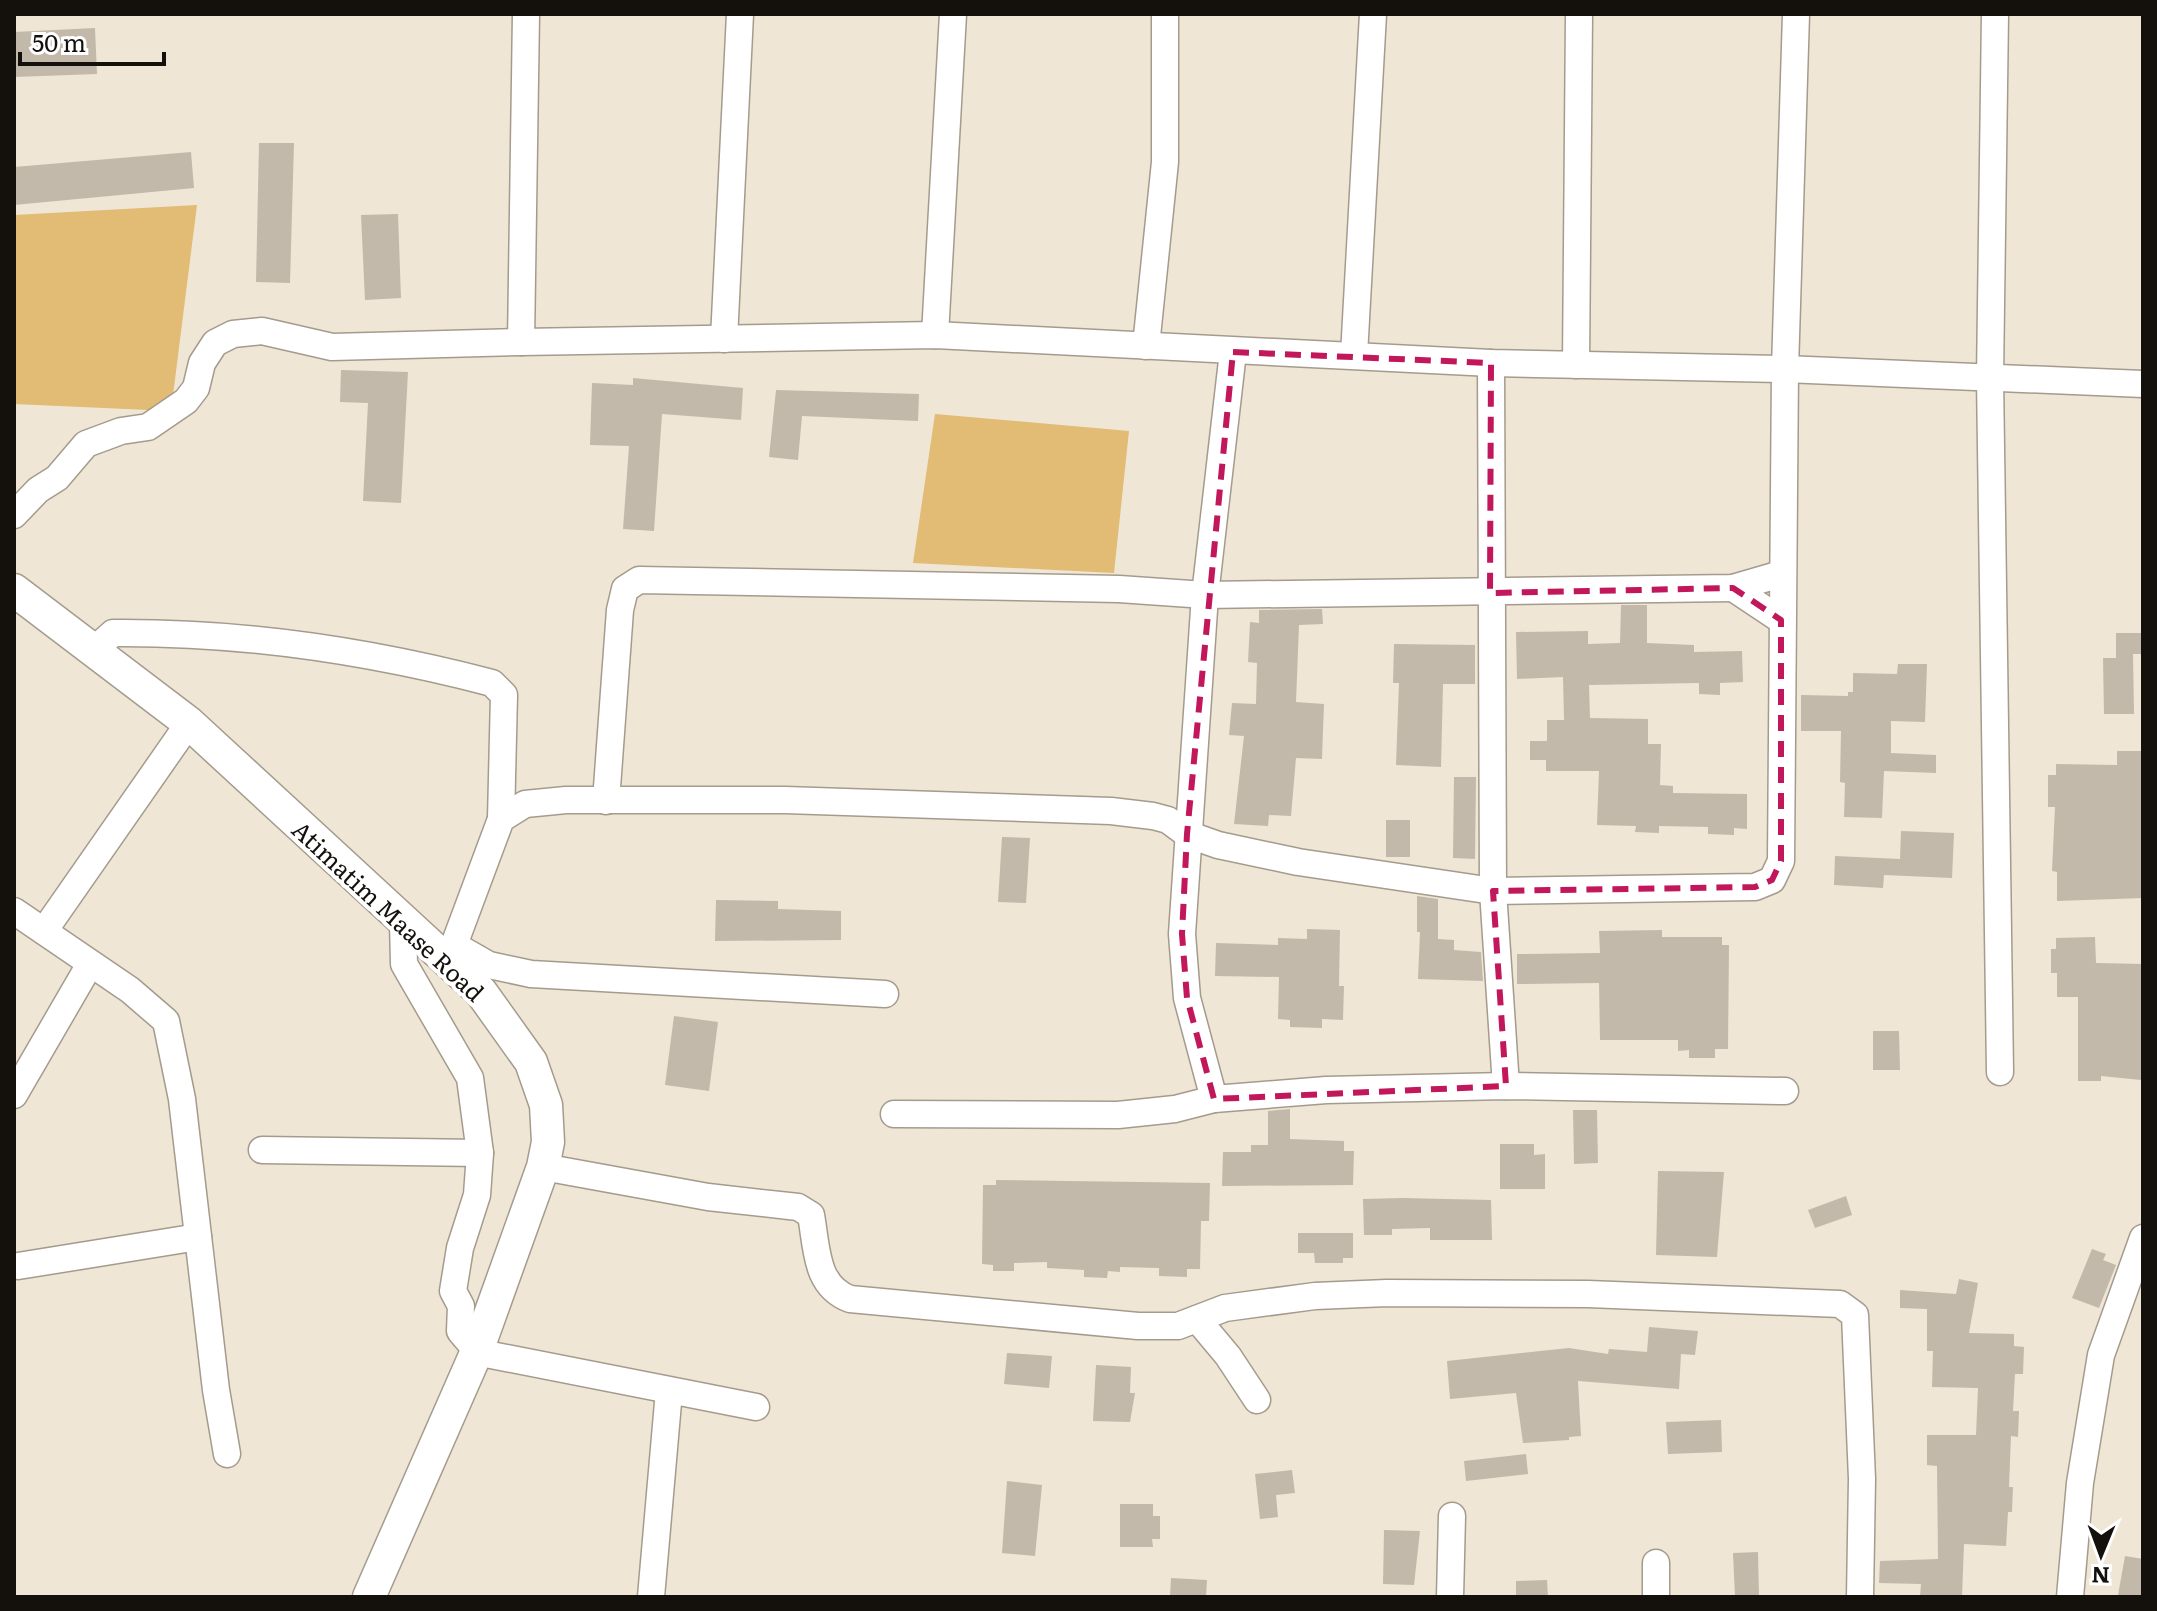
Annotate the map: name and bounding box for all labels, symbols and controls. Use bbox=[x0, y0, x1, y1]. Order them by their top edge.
scale bar bbox=[20, 16, 164, 66]
text: 50 m bbox=[32, 24, 86, 59]
street label: Atimatim Maase Road bbox=[285, 812, 493, 1009]
north arrow bbox=[2061, 1515, 2141, 1595]
text: N bbox=[2091, 1560, 2110, 1593]

